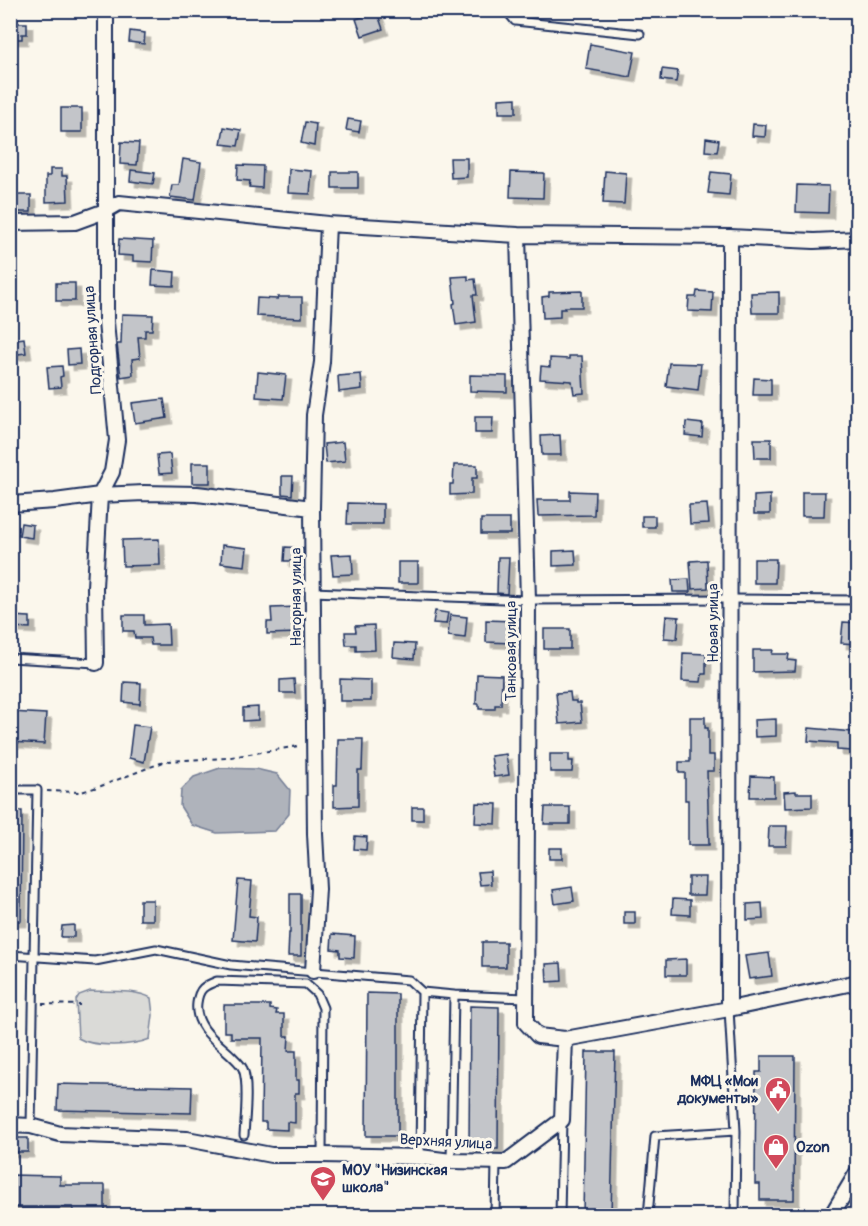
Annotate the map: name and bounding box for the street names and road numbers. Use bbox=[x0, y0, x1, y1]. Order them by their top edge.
street label: Подгорная улица bbox=[80, 285, 106, 395]
street label: Нагорная улица bbox=[287, 548, 306, 646]
street label: Новая улица bbox=[704, 583, 723, 663]
street label: Танковая улица bbox=[502, 601, 521, 701]
street label: Верхняя улица bbox=[399, 1130, 493, 1154]

